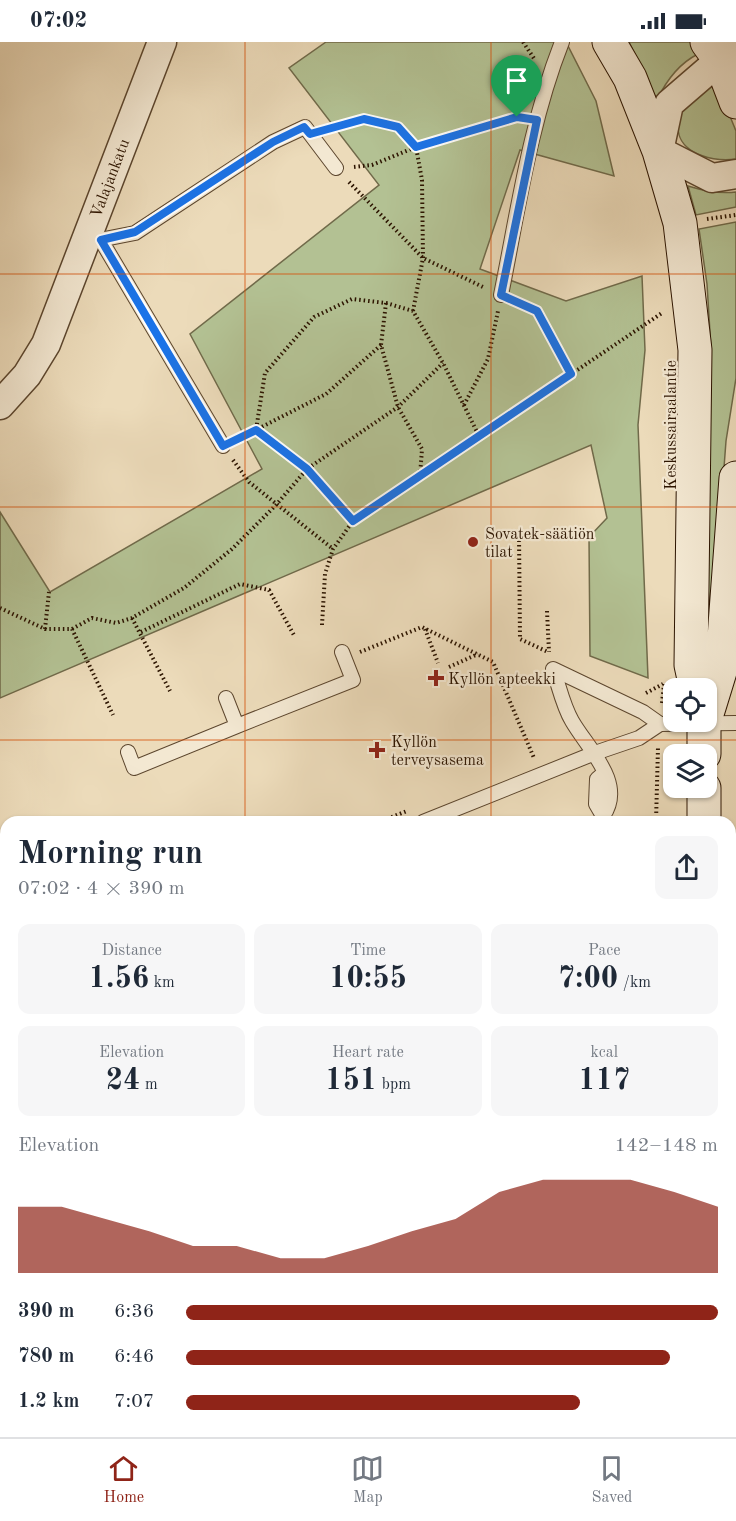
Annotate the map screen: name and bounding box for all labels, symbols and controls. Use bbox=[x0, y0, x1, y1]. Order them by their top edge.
text: 07:02 bbox=[30, 10, 87, 32]
pin bbox=[491, 55, 542, 117]
icon: arrive bbox=[500, 64, 533, 97]
street label: Valajankatu bbox=[88, 137, 133, 220]
street label: Keskussairaalantie bbox=[664, 360, 680, 490]
place label: Sovatek-säätiön tilat bbox=[485, 527, 595, 561]
marker: Sovatek-säätiön tilat bbox=[466, 535, 480, 549]
marker: Kyllön apteekki bbox=[429, 671, 443, 685]
place label: Kyllön apteekki bbox=[448, 672, 556, 688]
map controls bbox=[663, 678, 717, 798]
button: locate bbox=[663, 678, 717, 732]
place label: Kyllön terveysasema bbox=[391, 735, 484, 769]
marker: Kyllön terveysasema bbox=[368, 741, 386, 759]
button: layers bbox=[663, 744, 717, 798]
button: share bbox=[655, 836, 718, 899]
text: Morning run bbox=[18, 838, 203, 871]
text: 07:02 · 4 × 390 m bbox=[18, 879, 185, 899]
text: Distance bbox=[102, 943, 162, 959]
text: Time bbox=[350, 943, 386, 959]
text: Pace bbox=[588, 943, 621, 959]
text: 1.56 bbox=[89, 964, 149, 994]
text: 10:55 bbox=[329, 964, 407, 994]
text: 7:00 bbox=[558, 964, 618, 994]
text: km bbox=[149, 975, 175, 991]
text: /km bbox=[618, 975, 651, 991]
text: Elevation bbox=[99, 1045, 164, 1061]
text: Heart rate bbox=[332, 1045, 404, 1061]
text: kcal bbox=[591, 1045, 618, 1061]
text: 24 bbox=[106, 1066, 140, 1096]
text: 151 bbox=[325, 1066, 377, 1096]
text: 117 bbox=[578, 1066, 630, 1096]
text: m bbox=[140, 1077, 158, 1093]
text: bpm bbox=[377, 1077, 411, 1093]
text: Elevation bbox=[18, 1136, 99, 1156]
text: 142–148 m bbox=[615, 1136, 718, 1156]
text: 390 m bbox=[18, 1302, 74, 1322]
text: 6:36 bbox=[114, 1302, 154, 1322]
text: 780 m bbox=[18, 1347, 74, 1367]
text: 6:46 bbox=[114, 1347, 154, 1367]
text: 1.2 km bbox=[18, 1392, 80, 1412]
text: 7:07 bbox=[114, 1392, 154, 1412]
tab: Home bbox=[104, 1452, 144, 1508]
tab: Map bbox=[351, 1452, 384, 1508]
tab: Saved bbox=[592, 1452, 632, 1508]

